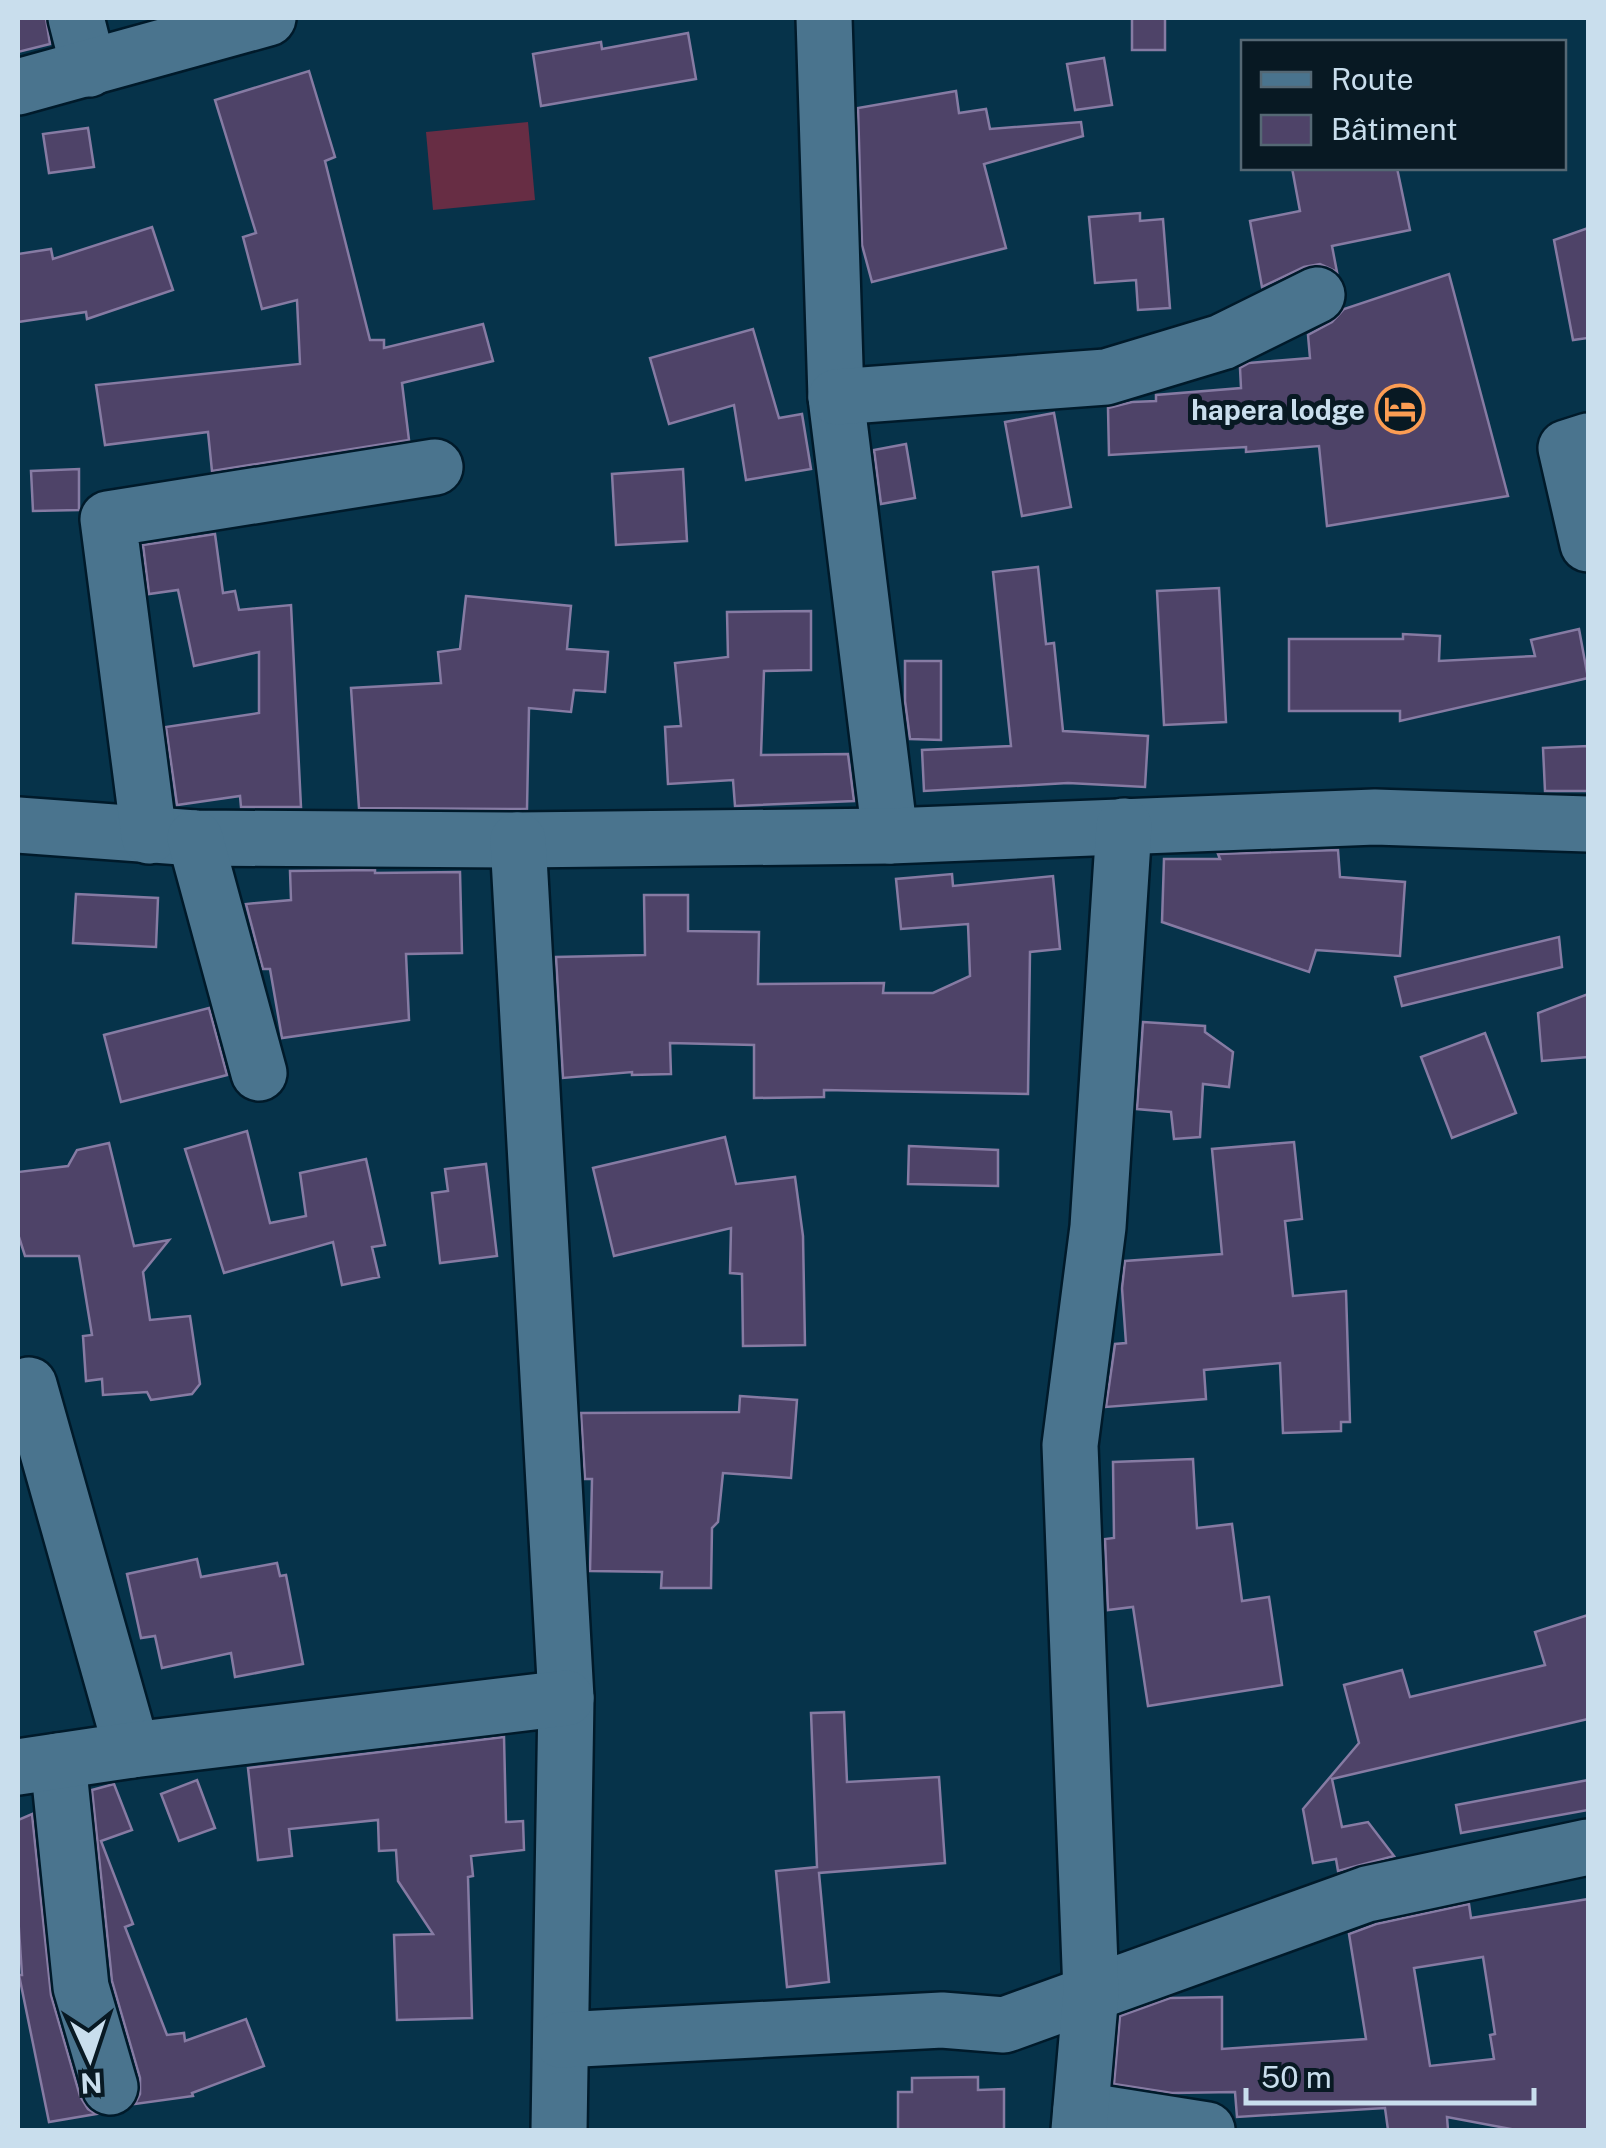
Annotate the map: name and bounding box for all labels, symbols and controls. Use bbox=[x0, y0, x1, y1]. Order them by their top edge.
legend bbox=[1241, 40, 1566, 170]
text: Route bbox=[1331, 61, 1413, 97]
text: Bâtiment bbox=[1331, 111, 1458, 147]
hotel icon: hapera lodge bbox=[1374, 383, 1426, 435]
place label: hapera lodge bbox=[1191, 393, 1365, 426]
north arrow bbox=[40, 2008, 140, 2108]
scale bar bbox=[1246, 2043, 1534, 2105]
text: 50 m bbox=[1261, 2059, 1332, 2095]
text: N bbox=[80, 2066, 103, 2101]

